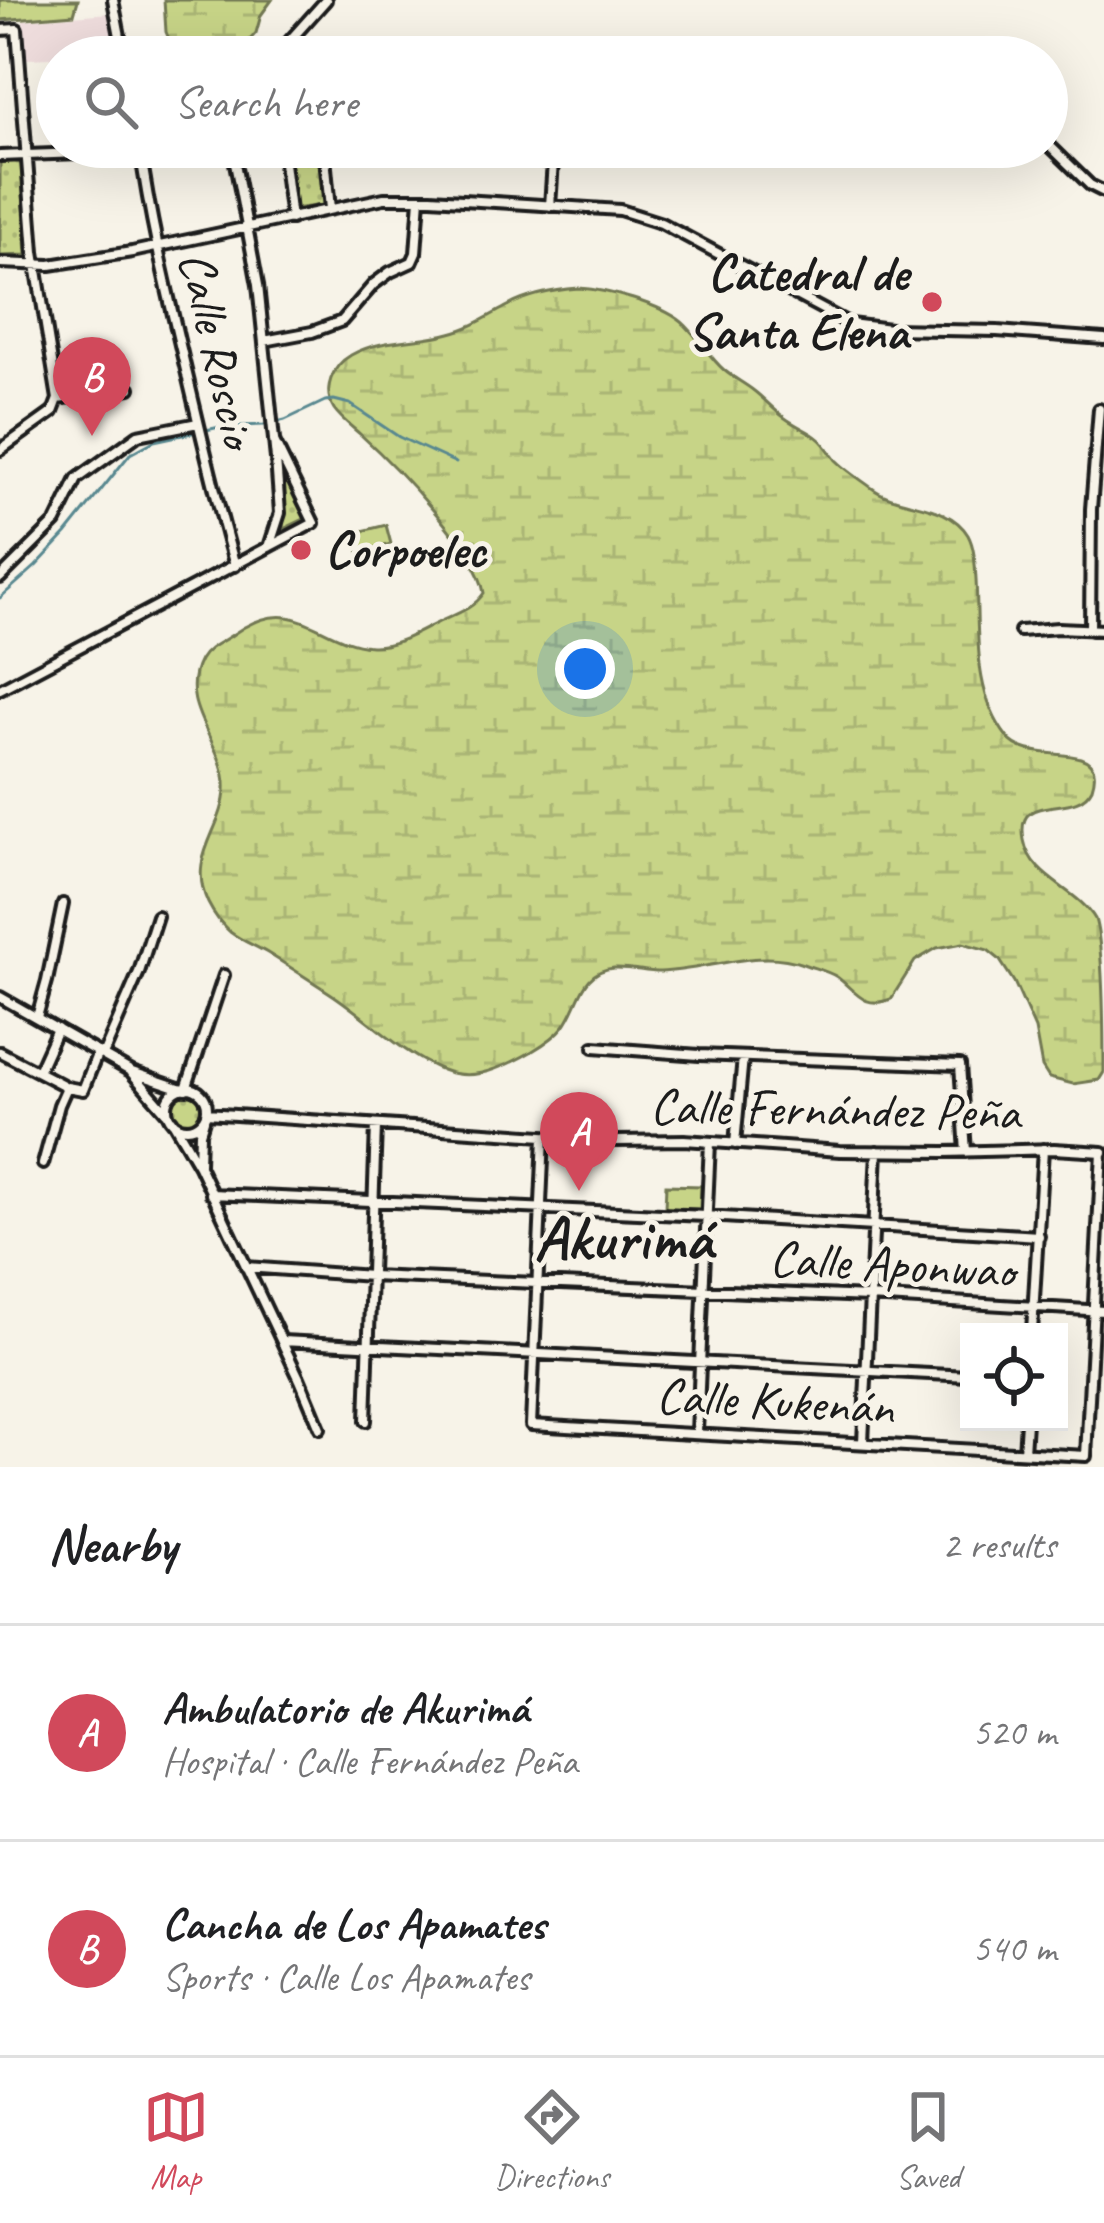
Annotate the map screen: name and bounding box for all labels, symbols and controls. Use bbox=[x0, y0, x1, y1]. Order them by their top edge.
search box bbox=[36, 36, 1068, 168]
icon: search bbox=[78, 69, 144, 135]
text: Search here bbox=[174, 74, 357, 131]
place label: Catedral de Santa Elena bbox=[687, 241, 913, 364]
street label: Calle Roscio bbox=[164, 245, 273, 458]
marker: Catedral de Santa Elena bbox=[919, 289, 945, 315]
pin: B bbox=[53, 337, 131, 436]
place label: Corpoelec bbox=[325, 518, 488, 582]
marker: Corpoelec bbox=[288, 537, 314, 563]
your location bbox=[555, 639, 615, 699]
street label: Calle Fernández Peña bbox=[650, 1074, 1024, 1144]
pin: A bbox=[540, 1092, 618, 1191]
district label: Akurimá bbox=[534, 1199, 718, 1278]
street label: Calle Aponwao bbox=[768, 1226, 1021, 1303]
map controls bbox=[960, 1323, 1068, 1431]
button: locate bbox=[960, 1323, 1068, 1431]
street label: Calle Kukenán bbox=[655, 1363, 897, 1439]
text: Nearby bbox=[48, 1513, 176, 1577]
text: 2 results bbox=[942, 1521, 1056, 1570]
text: Ambulatorio de Akurimá bbox=[162, 1680, 528, 1737]
text: A bbox=[77, 1708, 97, 1757]
text: 520 m bbox=[972, 1708, 1056, 1757]
text: Hospital · Calle Fernández Peña bbox=[162, 1737, 578, 1786]
text: Cancha de Los Apamates bbox=[162, 1896, 545, 1953]
text: B bbox=[77, 1924, 97, 1973]
text: 540 m bbox=[972, 1924, 1056, 1973]
text: Sports · Calle Los Apamates bbox=[162, 1953, 530, 2002]
tab: Map bbox=[143, 2084, 209, 2198]
tab: Directions bbox=[495, 2084, 609, 2198]
tab: Saved bbox=[895, 2084, 961, 2198]

